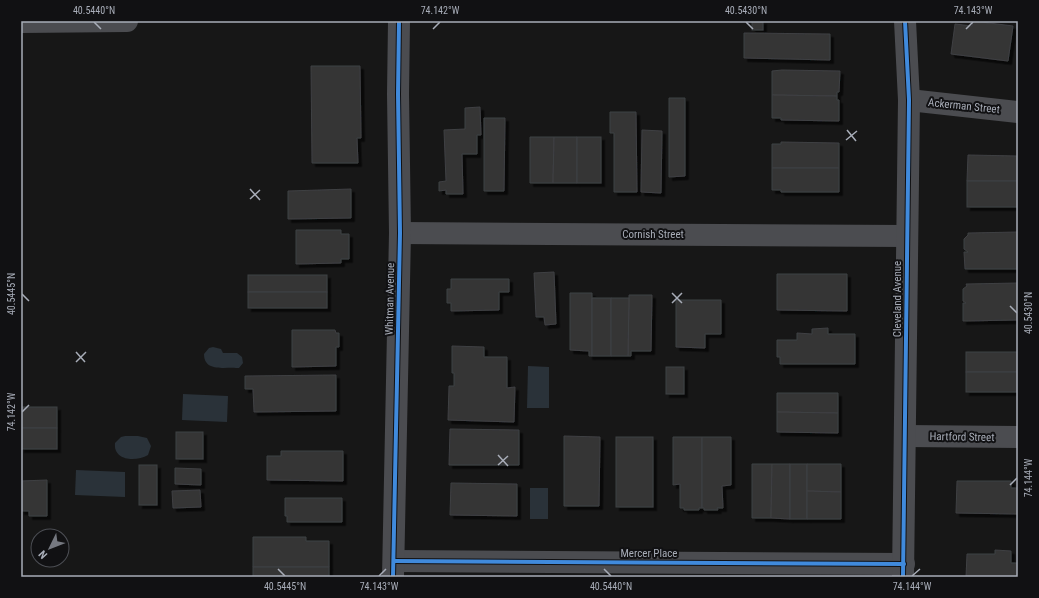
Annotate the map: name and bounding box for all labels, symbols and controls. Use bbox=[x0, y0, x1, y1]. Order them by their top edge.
text: 40.5440°N bbox=[73, 5, 115, 16]
text: 74.142°W bbox=[421, 5, 460, 16]
text: 40.5430°N bbox=[725, 5, 767, 16]
text: 74.143°W bbox=[954, 5, 993, 16]
street label: Ackerman Street bbox=[928, 96, 1000, 116]
street label: Cornish Street bbox=[622, 228, 684, 241]
street label: Cleveland Avenue bbox=[891, 261, 904, 337]
street label: Whitman Avenue bbox=[383, 263, 397, 335]
text: 40.5445°N bbox=[6, 273, 17, 315]
text: 40.5430°N bbox=[1023, 292, 1034, 334]
text: 74.142°W bbox=[6, 392, 17, 431]
street label: Hartford Street bbox=[929, 430, 995, 444]
text: 74.144°W bbox=[1023, 458, 1034, 497]
north arrow bbox=[30, 528, 70, 568]
text: N bbox=[36, 547, 50, 561]
street label: Mercer Place bbox=[621, 547, 677, 560]
text: 40.5445°N bbox=[264, 581, 306, 592]
text: 74.143°W bbox=[360, 581, 399, 592]
text: 40.5440°N bbox=[590, 581, 632, 592]
text: 74.144°W bbox=[893, 581, 932, 592]

